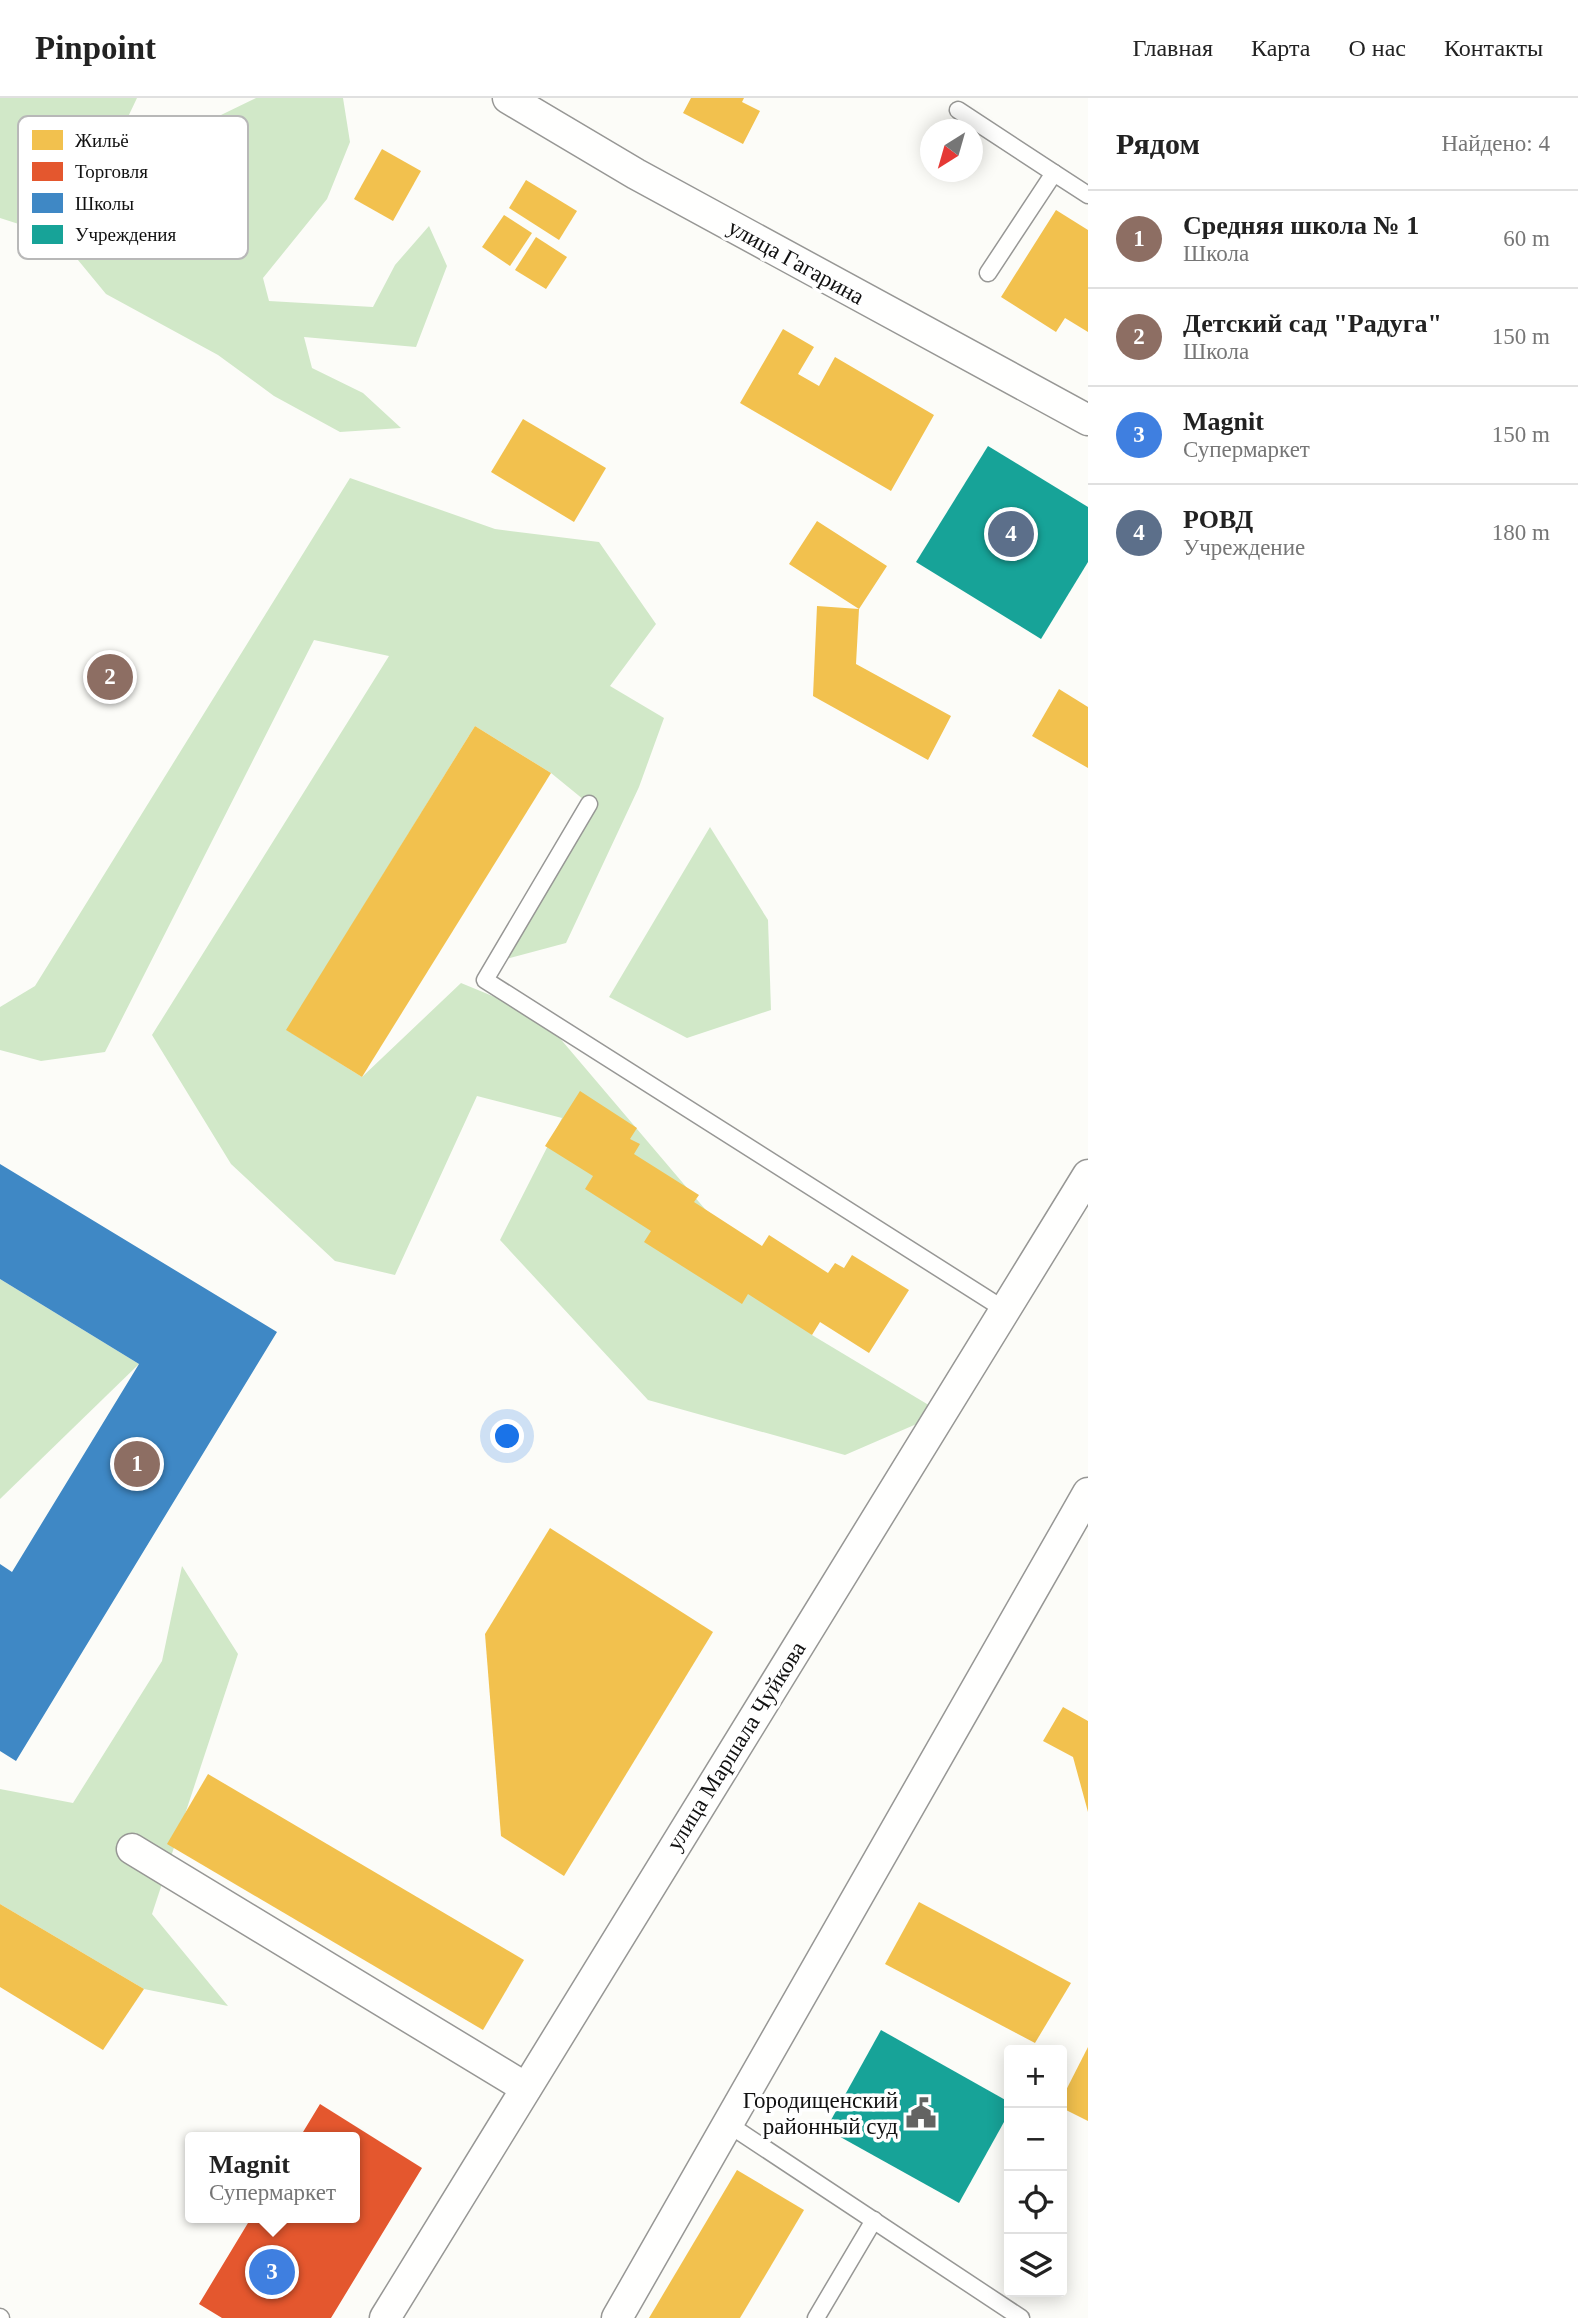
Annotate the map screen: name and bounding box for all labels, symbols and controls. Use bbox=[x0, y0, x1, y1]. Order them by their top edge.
text: Pinpoint bbox=[35, 30, 156, 66]
text: Главная bbox=[1132, 35, 1213, 61]
text: Карта bbox=[1251, 35, 1310, 61]
text: О нас bbox=[1348, 35, 1406, 61]
text: Контакты bbox=[1444, 35, 1543, 61]
legend bbox=[18, 116, 248, 259]
north arrow bbox=[920, 119, 983, 182]
text: Рядом bbox=[1116, 127, 1200, 160]
text: Жильё bbox=[75, 130, 129, 151]
text: Найдено: 4 bbox=[1442, 131, 1550, 156]
text: Торговля bbox=[75, 161, 148, 182]
text: Школы bbox=[75, 193, 134, 214]
text: Средняя школа № 1 bbox=[1183, 211, 1419, 240]
street label: улица Гагарина bbox=[724, 214, 868, 310]
text: Учреждения bbox=[75, 224, 177, 245]
text: 1 bbox=[1133, 226, 1145, 251]
text: 60 m bbox=[1503, 226, 1550, 251]
text: Школа bbox=[1183, 241, 1249, 266]
text: Детский сад "Радуга" bbox=[1183, 309, 1442, 338]
text: 2 bbox=[1133, 324, 1145, 349]
text: 150 m bbox=[1492, 324, 1550, 349]
text: Школа bbox=[1183, 339, 1249, 364]
text: Magnit bbox=[1183, 407, 1264, 436]
text: 3 bbox=[1133, 422, 1145, 447]
text: 150 m bbox=[1492, 422, 1550, 447]
text: Супермаркет bbox=[1183, 437, 1310, 462]
text: РОВД bbox=[1183, 505, 1253, 534]
pin: 4 bbox=[988, 508, 1034, 560]
text: 4 bbox=[1133, 520, 1145, 545]
text: 180 m bbox=[1492, 520, 1550, 545]
text: Учреждение bbox=[1183, 535, 1305, 560]
pin: 2 bbox=[87, 651, 133, 703]
your location bbox=[490, 1419, 524, 1453]
pin: 1 bbox=[114, 1438, 160, 1490]
street label: улица Маршала Чуйкова bbox=[661, 1637, 811, 1855]
map controls bbox=[1004, 2045, 1067, 2297]
button: + bbox=[1004, 2045, 1067, 2108]
place label: Городищенский районный суд bbox=[743, 2088, 898, 2139]
public building icon: Городищенский районный суд bbox=[904, 2096, 938, 2130]
button: − bbox=[1004, 2108, 1067, 2171]
popup bbox=[185, 2132, 360, 2223]
text: Magnit bbox=[209, 2150, 290, 2179]
button: locate bbox=[1004, 2171, 1067, 2234]
text: Супермаркет bbox=[209, 2180, 336, 2205]
button: layers bbox=[1004, 2234, 1067, 2297]
pin: 3 bbox=[249, 2246, 295, 2298]

